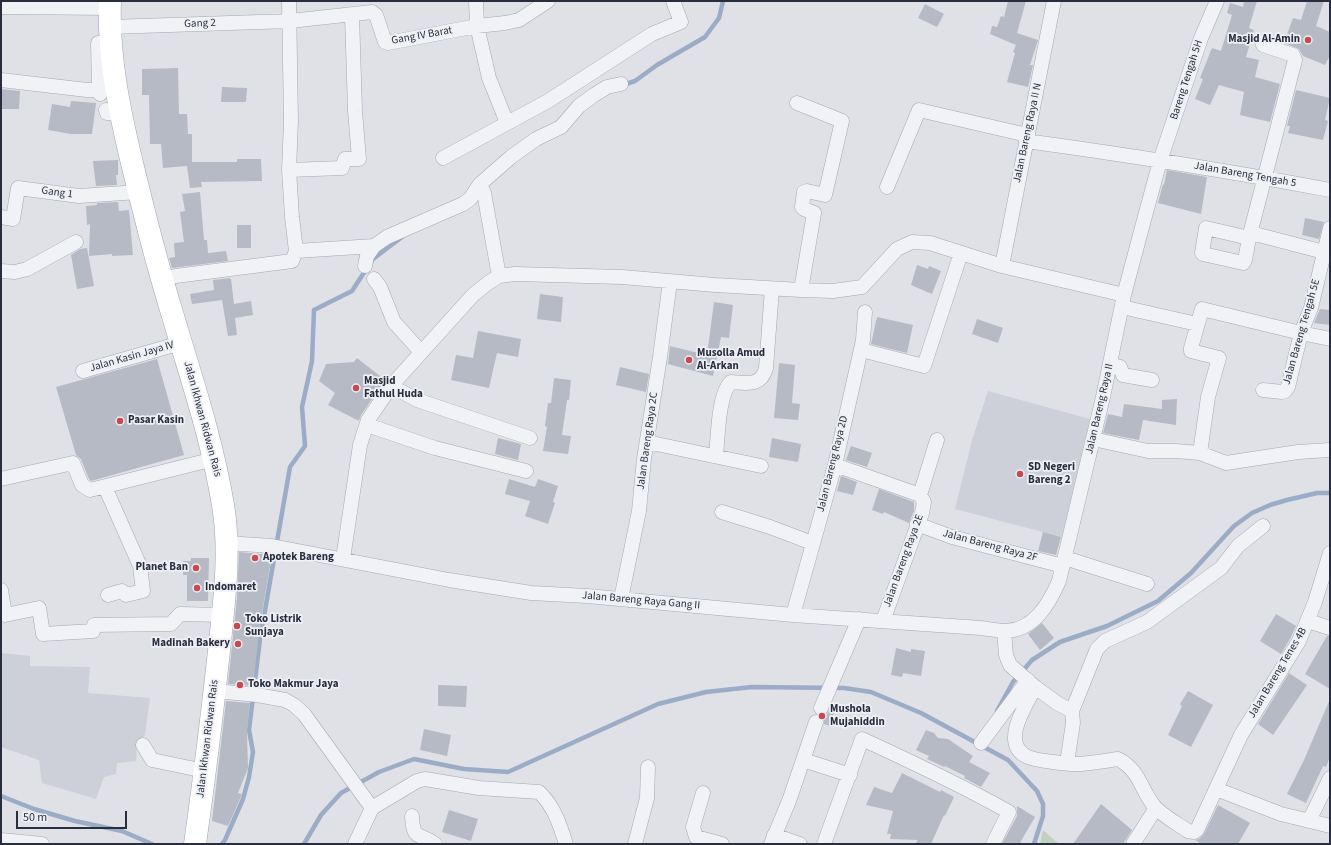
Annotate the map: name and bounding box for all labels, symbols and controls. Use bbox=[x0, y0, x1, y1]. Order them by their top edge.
street label: Gang 2 bbox=[184, 17, 216, 31]
street label: Gang IV Barat bbox=[391, 24, 453, 48]
place label: Masjid Al-Amin bbox=[1228, 33, 1300, 47]
marker: Masjid Al-Amin bbox=[1303, 35, 1313, 45]
street label: Bareng Tengah 5H bbox=[1168, 38, 1206, 122]
street label: Jalan Bareng Raya II N bbox=[1011, 82, 1045, 184]
street label: Jalan Bareng Tengah 5 bbox=[1193, 160, 1297, 190]
street label: Gang 1 bbox=[40, 184, 74, 202]
street label: Jalan Bareng Tengah 5E bbox=[1281, 278, 1323, 386]
street label: Jalan Kasin Jaya IV bbox=[88, 339, 176, 375]
place label: Musolla Amud Al-Arkan bbox=[697, 347, 765, 373]
marker: Musolla Amud Al-Arkan bbox=[684, 355, 694, 365]
street label: Jalan Ikhwan Ridwan Rais bbox=[180, 360, 224, 478]
street label: Jalan Bareng Raya II bbox=[1083, 362, 1117, 456]
place label: Masjid Fathul Huda bbox=[364, 375, 423, 401]
marker: Masjid Fathul Huda bbox=[351, 383, 361, 393]
street label: Jalan Bareng Raya 2C bbox=[635, 391, 661, 491]
place label: Pasar Kasin bbox=[128, 414, 184, 428]
street label: Jalan Bareng Raya 2D bbox=[815, 414, 851, 514]
marker: Pasar Kasin bbox=[115, 416, 125, 426]
place label: SD Negeri Bareng 2 bbox=[1028, 461, 1075, 487]
marker: SD Negeri Bareng 2 bbox=[1015, 469, 1025, 479]
street label: Jalan Bareng Raya 2E bbox=[881, 513, 927, 609]
street label: Jalan Bareng Raya 2F bbox=[941, 527, 1039, 565]
place label: Apotek Bareng bbox=[263, 551, 334, 565]
marker: Apotek Bareng bbox=[250, 553, 260, 563]
place label: Planet Ban bbox=[135, 561, 188, 575]
marker: Planet Ban bbox=[191, 563, 201, 573]
place label: Indomaret bbox=[205, 581, 256, 595]
marker: Indomaret bbox=[192, 583, 202, 593]
street label: Jalan Bareng Raya Gang II bbox=[581, 589, 701, 613]
place label: Toko Listrik Sunjaya bbox=[245, 613, 301, 639]
marker: Toko Listrik Sunjaya bbox=[232, 621, 242, 631]
street label: Jalan Bareng Tenes 4B bbox=[1246, 625, 1310, 721]
place label: Madinah Bakery bbox=[152, 637, 230, 651]
marker: Madinah Bakery bbox=[233, 639, 243, 649]
place label: Toko Makmur Jaya bbox=[248, 678, 339, 692]
street label: Jalan Ikhwan Ridwan Rais bbox=[194, 679, 222, 799]
marker: Toko Makmur Jaya bbox=[235, 680, 245, 690]
place label: Mushola Mujahiddin bbox=[830, 703, 885, 729]
marker: Mushola Mujahiddin bbox=[817, 711, 827, 721]
scale bar bbox=[18, 803, 129, 829]
text: 50 m bbox=[23, 809, 47, 826]

